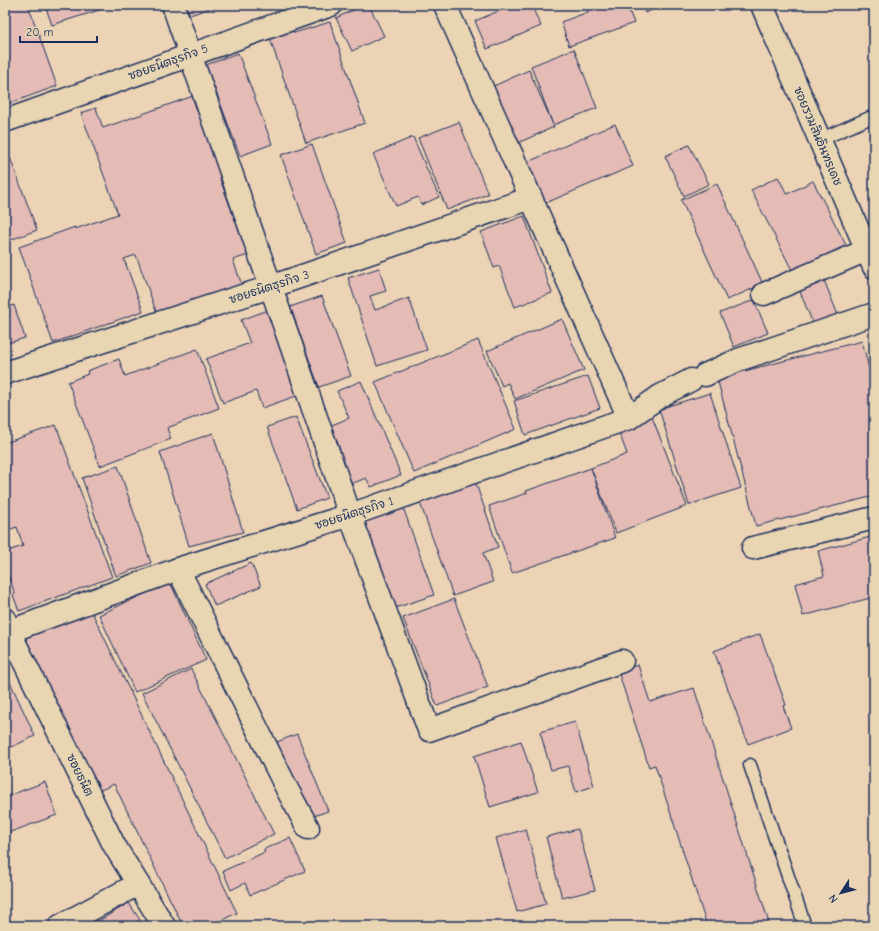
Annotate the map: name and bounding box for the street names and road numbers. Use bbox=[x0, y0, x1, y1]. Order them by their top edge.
street label: ซอยธนิตธุรกิจ 5 bbox=[126, 41, 210, 85]
street label: ซอยรวมสินอินทรเดช bbox=[791, 85, 845, 187]
street label: ซอยธนิตธุรกิจ 3 bbox=[227, 267, 311, 308]
street label: ซอยธนิตธุรกิจ 1 bbox=[313, 494, 396, 534]
street label: ซอยธนิต bbox=[64, 752, 96, 798]

